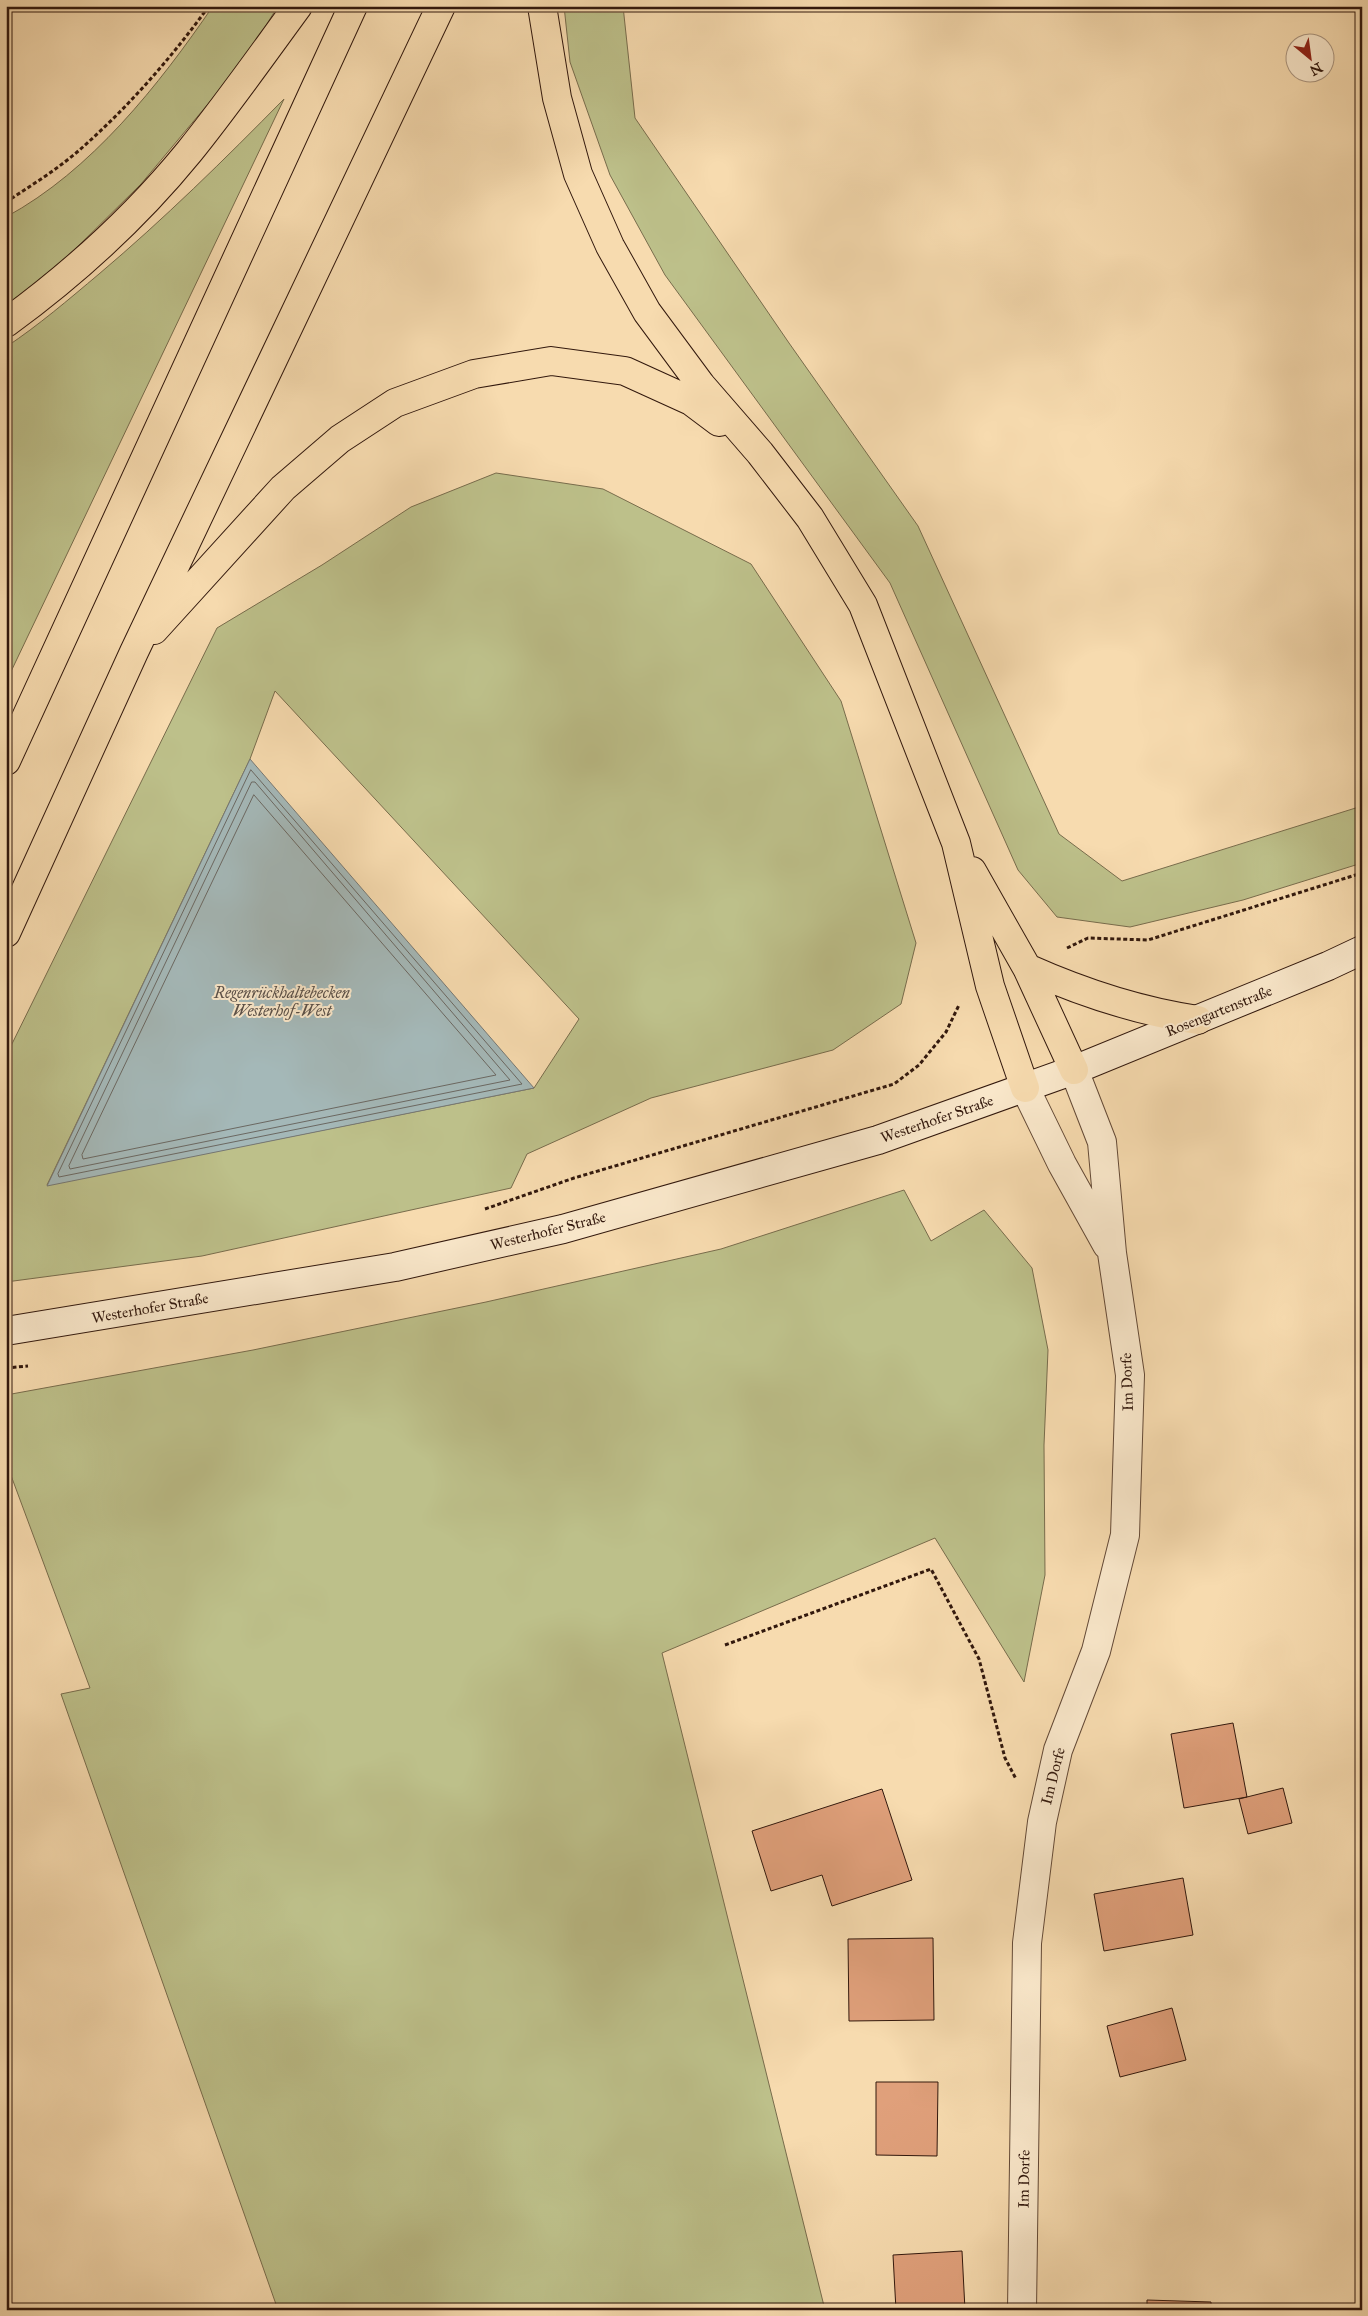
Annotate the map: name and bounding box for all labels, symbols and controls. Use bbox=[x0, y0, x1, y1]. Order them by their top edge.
north arrow bbox=[1286, 32, 1336, 82]
text: N bbox=[1307, 59, 1325, 79]
street label: Rosengartenstraße bbox=[1163, 981, 1275, 1041]
water label: Regenrückhaltebecken Westerhof-West bbox=[213, 983, 351, 1020]
street label: Westerhofer Straße bbox=[878, 1091, 996, 1147]
street label: Westerhofer Straße bbox=[488, 1208, 608, 1254]
street label: Westerhofer Straße bbox=[90, 1289, 210, 1327]
street label: Im Dorfe bbox=[1117, 1352, 1137, 1412]
street label: Im Dorfe bbox=[1037, 1745, 1069, 1807]
street label: Im Dorfe bbox=[1014, 2150, 1034, 2208]

